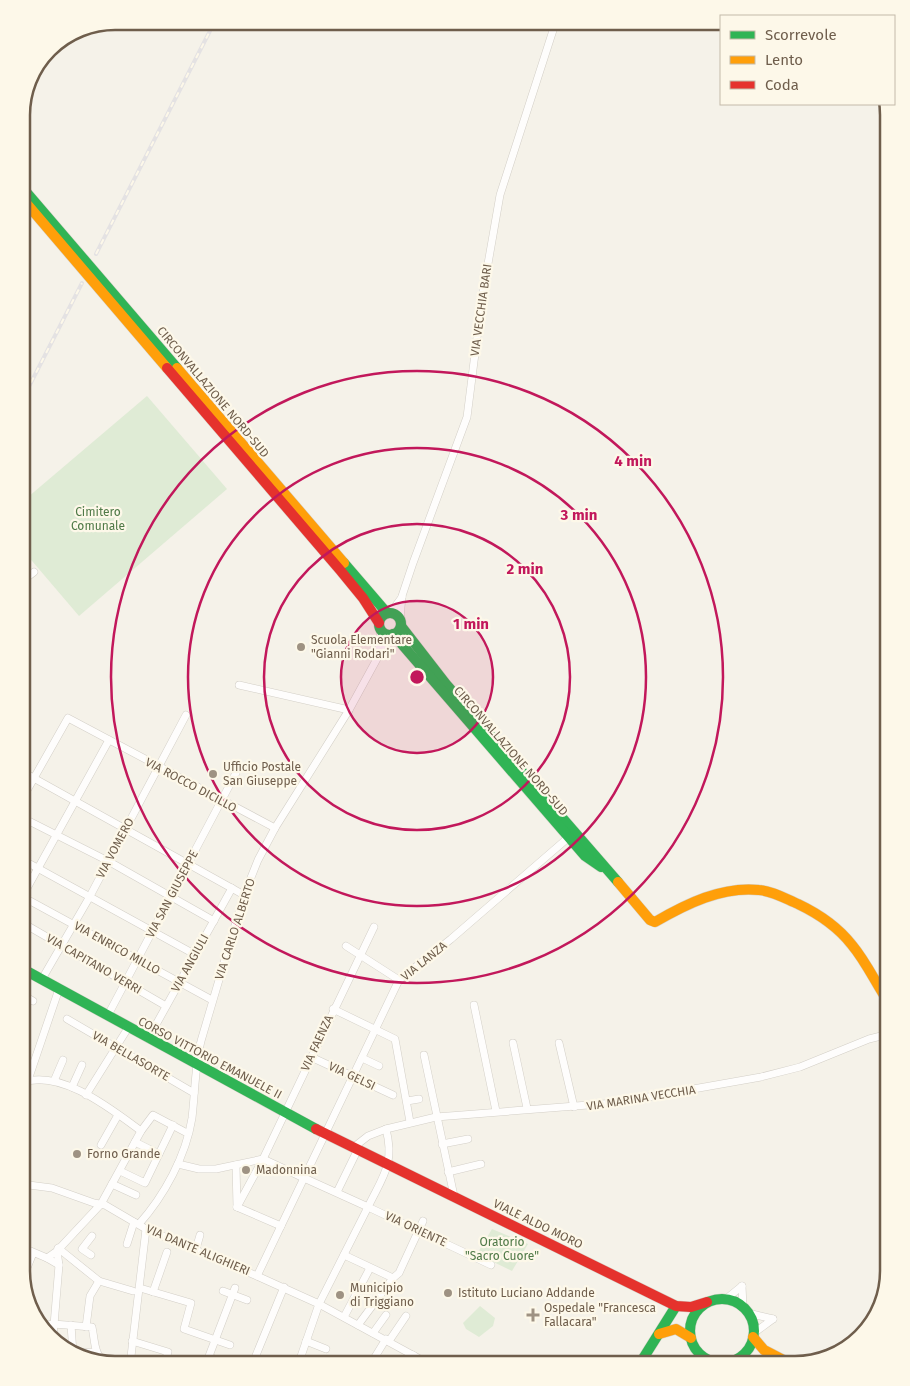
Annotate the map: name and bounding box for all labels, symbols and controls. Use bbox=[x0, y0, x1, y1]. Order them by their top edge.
legend bbox=[720, 15, 895, 105]
text: Scorrevole bbox=[765, 26, 837, 44]
text: Lento bbox=[765, 51, 803, 69]
text: Coda bbox=[765, 76, 799, 94]
street label: VIA VECCHIA BARI bbox=[468, 263, 494, 357]
street label: CIRCONVALLAZIONE NORD-SUD bbox=[154, 324, 272, 461]
text: 4 min bbox=[614, 452, 652, 470]
park label: Cimitero Comunale bbox=[71, 505, 125, 533]
text: 3 min bbox=[560, 506, 597, 524]
text: 2 min bbox=[507, 560, 543, 578]
text: 1 min bbox=[453, 615, 489, 633]
place label: Scuola Elementare "Gianni Rodari" bbox=[311, 633, 412, 661]
marker: Scuola Elementare "Gianni Rodari" bbox=[295, 641, 307, 653]
centre of rings bbox=[408, 668, 426, 686]
street label: CIRCONVALLAZIONE NORD-SUD bbox=[451, 684, 571, 819]
street label: VIA ROCCO DICILLO bbox=[143, 755, 239, 815]
place label: Ufficio Postale San Giuseppe bbox=[223, 760, 301, 788]
marker: Ufficio Postale San Giuseppe bbox=[207, 768, 219, 780]
street label: VIA VOMERO bbox=[93, 815, 137, 881]
street label: VIA SAN GIUSEPPE bbox=[143, 848, 201, 940]
street label: VIA CARLO ALBERTO bbox=[212, 877, 258, 981]
street label: VIA ENRICO MILLO bbox=[72, 919, 162, 977]
street label: VIA CAPITANO VERRI bbox=[44, 931, 144, 997]
street label: VIA ANGIULI bbox=[168, 932, 212, 994]
street label: VIA LANZA bbox=[398, 938, 450, 984]
street label: VIA FAENZA bbox=[298, 1013, 336, 1073]
street label: CORSO VITTORIO EMANUELE II bbox=[136, 1014, 284, 1102]
street label: VIA BELLASORTE bbox=[90, 1028, 172, 1084]
street label: VIA GELSI bbox=[326, 1059, 378, 1093]
street label: VIA MARINA VECCHIA bbox=[585, 1082, 697, 1114]
place label: Forno Grande bbox=[87, 1147, 160, 1161]
marker: Forno Grande bbox=[71, 1148, 83, 1160]
place label: Madonnina bbox=[256, 1163, 317, 1177]
marker: Madonnina bbox=[240, 1164, 252, 1176]
street label: VIALE ALDO MORO bbox=[491, 1196, 585, 1252]
street label: VIA ORIENTE bbox=[383, 1209, 449, 1249]
street label: VIA DANTE ALIGHIERI bbox=[144, 1222, 252, 1278]
park label: Oratorio "Sacro Cuore" bbox=[465, 1235, 539, 1263]
place label: Municipio di Triggiano bbox=[350, 1281, 414, 1309]
place label: Istituto Luciano Addande bbox=[458, 1286, 595, 1300]
marker: Istituto Luciano Addande bbox=[442, 1287, 454, 1299]
marker: Municipio di Triggiano bbox=[334, 1289, 346, 1301]
place label: Ospedale "Francesca Fallacara" bbox=[544, 1301, 656, 1329]
marker: Ospedale "Francesca Fallacara" bbox=[526, 1308, 540, 1322]

